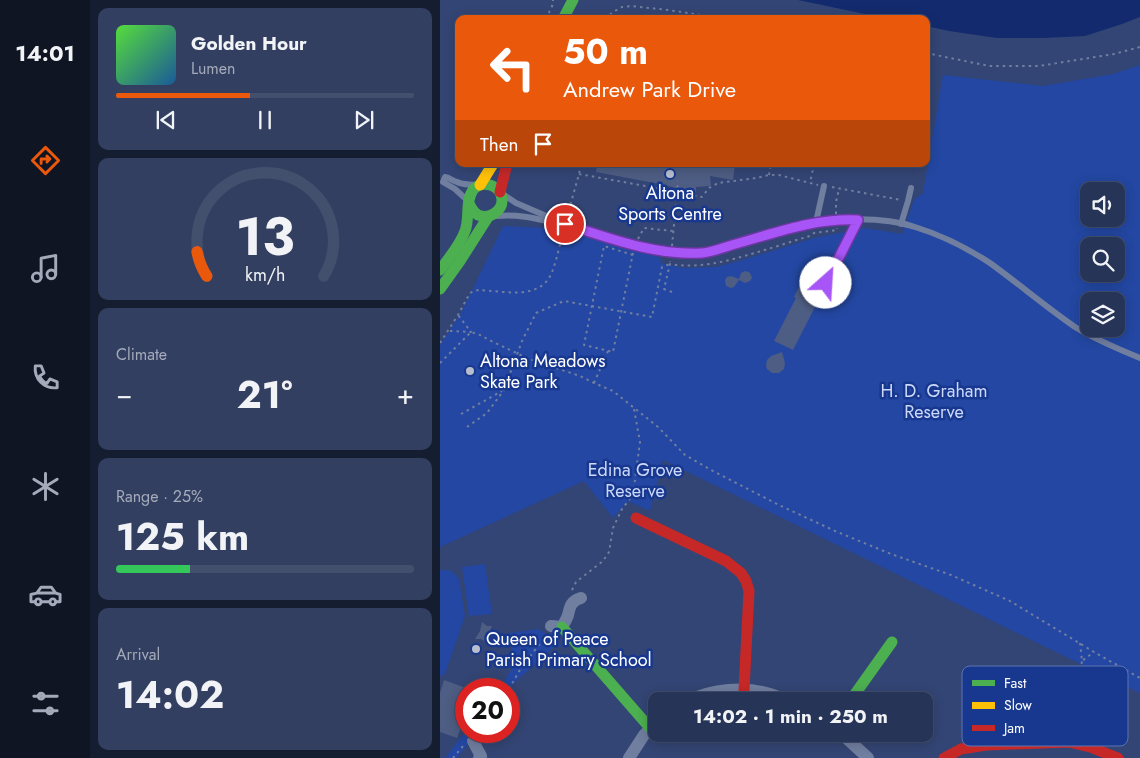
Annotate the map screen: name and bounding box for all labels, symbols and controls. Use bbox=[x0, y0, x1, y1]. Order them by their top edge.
text: 50 m bbox=[563, 27, 648, 77]
text: Golden Hour bbox=[191, 30, 307, 57]
icon: left bbox=[480, 35, 545, 100]
text: 14:01 bbox=[15, 37, 75, 69]
text: Lumen bbox=[191, 57, 235, 80]
text: Andrew Park Drive bbox=[563, 73, 736, 105]
icon: previous bbox=[152, 106, 180, 134]
icon: pause bbox=[251, 106, 279, 134]
icon: next bbox=[350, 106, 378, 134]
icon: arrive bbox=[529, 130, 557, 158]
text: Then bbox=[480, 131, 519, 158]
icon: directions bbox=[28, 143, 63, 178]
marker: Altona Sports Centre bbox=[664, 168, 676, 180]
place label: Altona Sports Centre bbox=[618, 180, 722, 227]
map controls bbox=[1080, 182, 1125, 337]
button: sound bbox=[1080, 182, 1125, 227]
text: 13 bbox=[236, 199, 294, 275]
pin bbox=[544, 203, 586, 245]
icon: arrive bbox=[551, 210, 579, 238]
button: search bbox=[1080, 237, 1125, 282]
icon: music bbox=[28, 251, 63, 286]
position arrow bbox=[799, 256, 851, 308]
text: km/h bbox=[245, 262, 285, 288]
button: layers bbox=[1080, 292, 1125, 337]
text: Climate bbox=[116, 343, 167, 366]
place label: Altona Meadows Skate Park bbox=[480, 348, 606, 395]
icon: phone bbox=[28, 360, 63, 395]
marker: Altona Meadows Skate Park bbox=[464, 365, 476, 377]
text: 21° bbox=[237, 367, 292, 422]
text: − bbox=[116, 374, 133, 415]
text: + bbox=[397, 374, 414, 415]
park label: H. D. Graham Reserve bbox=[880, 378, 988, 425]
park label: Edina Grove Reserve bbox=[588, 457, 682, 504]
icon: climate bbox=[28, 469, 63, 504]
text: Range · 25% bbox=[116, 485, 203, 508]
text: 125 km bbox=[116, 509, 249, 564]
icon: car bbox=[28, 577, 63, 612]
place label: Queen of Peace Parish Primary School bbox=[486, 626, 652, 673]
text: Arrival bbox=[116, 643, 160, 666]
marker: Queen of Peace Parish Primary School bbox=[470, 643, 482, 655]
legend bbox=[962, 666, 1128, 746]
text: 14:02 bbox=[116, 667, 224, 722]
text: Fast bbox=[1004, 673, 1027, 693]
speed limit sign: 20 bbox=[455, 678, 520, 743]
icon: filters bbox=[28, 686, 63, 721]
text: Slow bbox=[1004, 695, 1032, 715]
text: 14:02 · 1 min · 250 m bbox=[693, 703, 888, 730]
text: Jam bbox=[1002, 718, 1025, 738]

